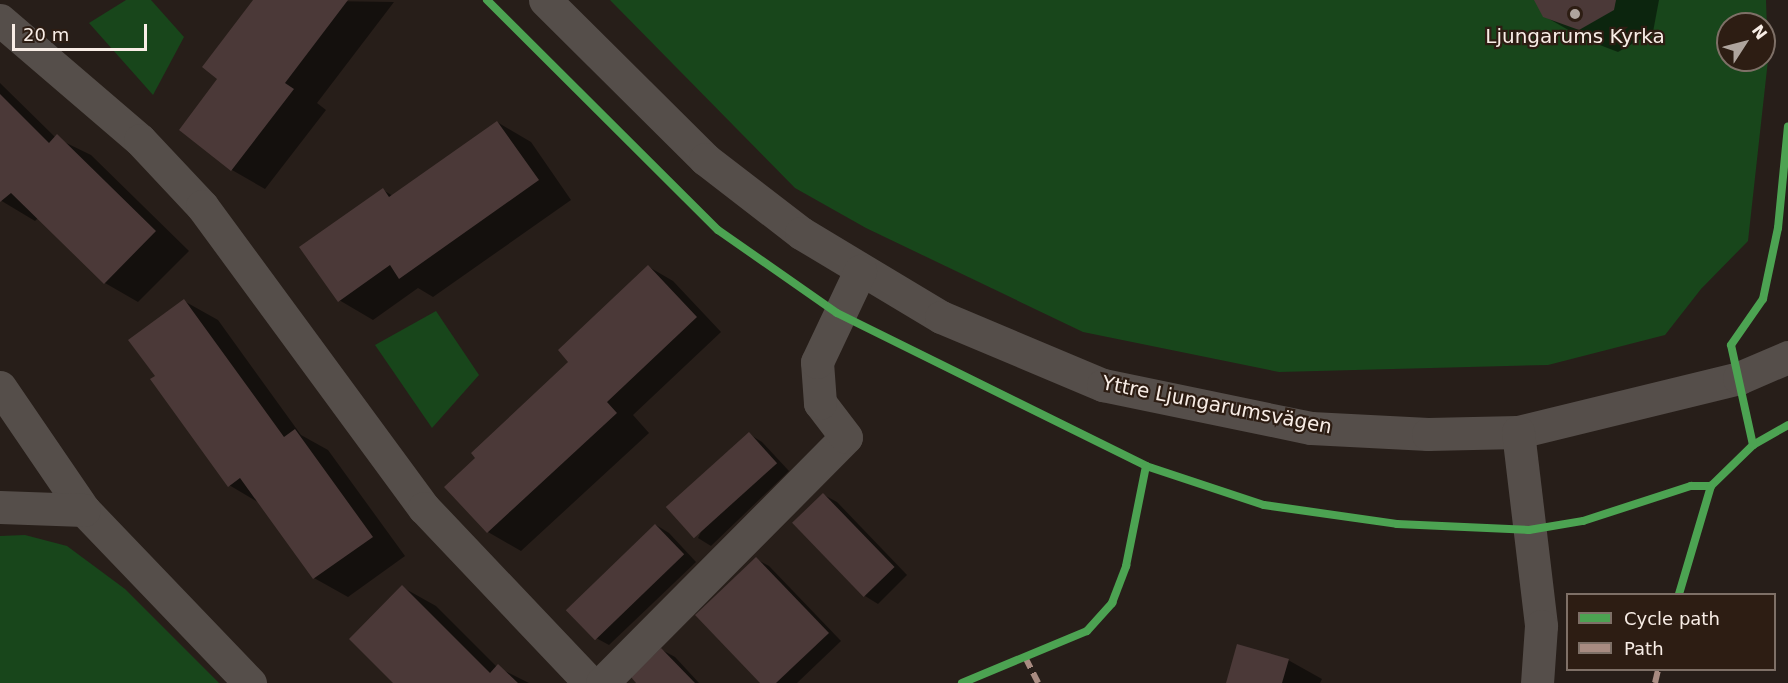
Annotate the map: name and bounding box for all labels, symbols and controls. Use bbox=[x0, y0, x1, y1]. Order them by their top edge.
marker: Ljungarums Kyrka bbox=[1568, 7, 1582, 21]
scale bar bbox=[15, 12, 150, 50]
north arrow bbox=[1716, 12, 1776, 72]
text: N bbox=[1748, 21, 1771, 43]
text: 20 m bbox=[23, 24, 69, 45]
place label: Ljungarums Kyrka bbox=[1485, 24, 1665, 48]
street label: Yttre Ljungarumsvägen bbox=[1100, 371, 1334, 439]
legend bbox=[1566, 593, 1776, 671]
text: Cycle path bbox=[1624, 608, 1720, 629]
text: Path bbox=[1624, 638, 1664, 659]

